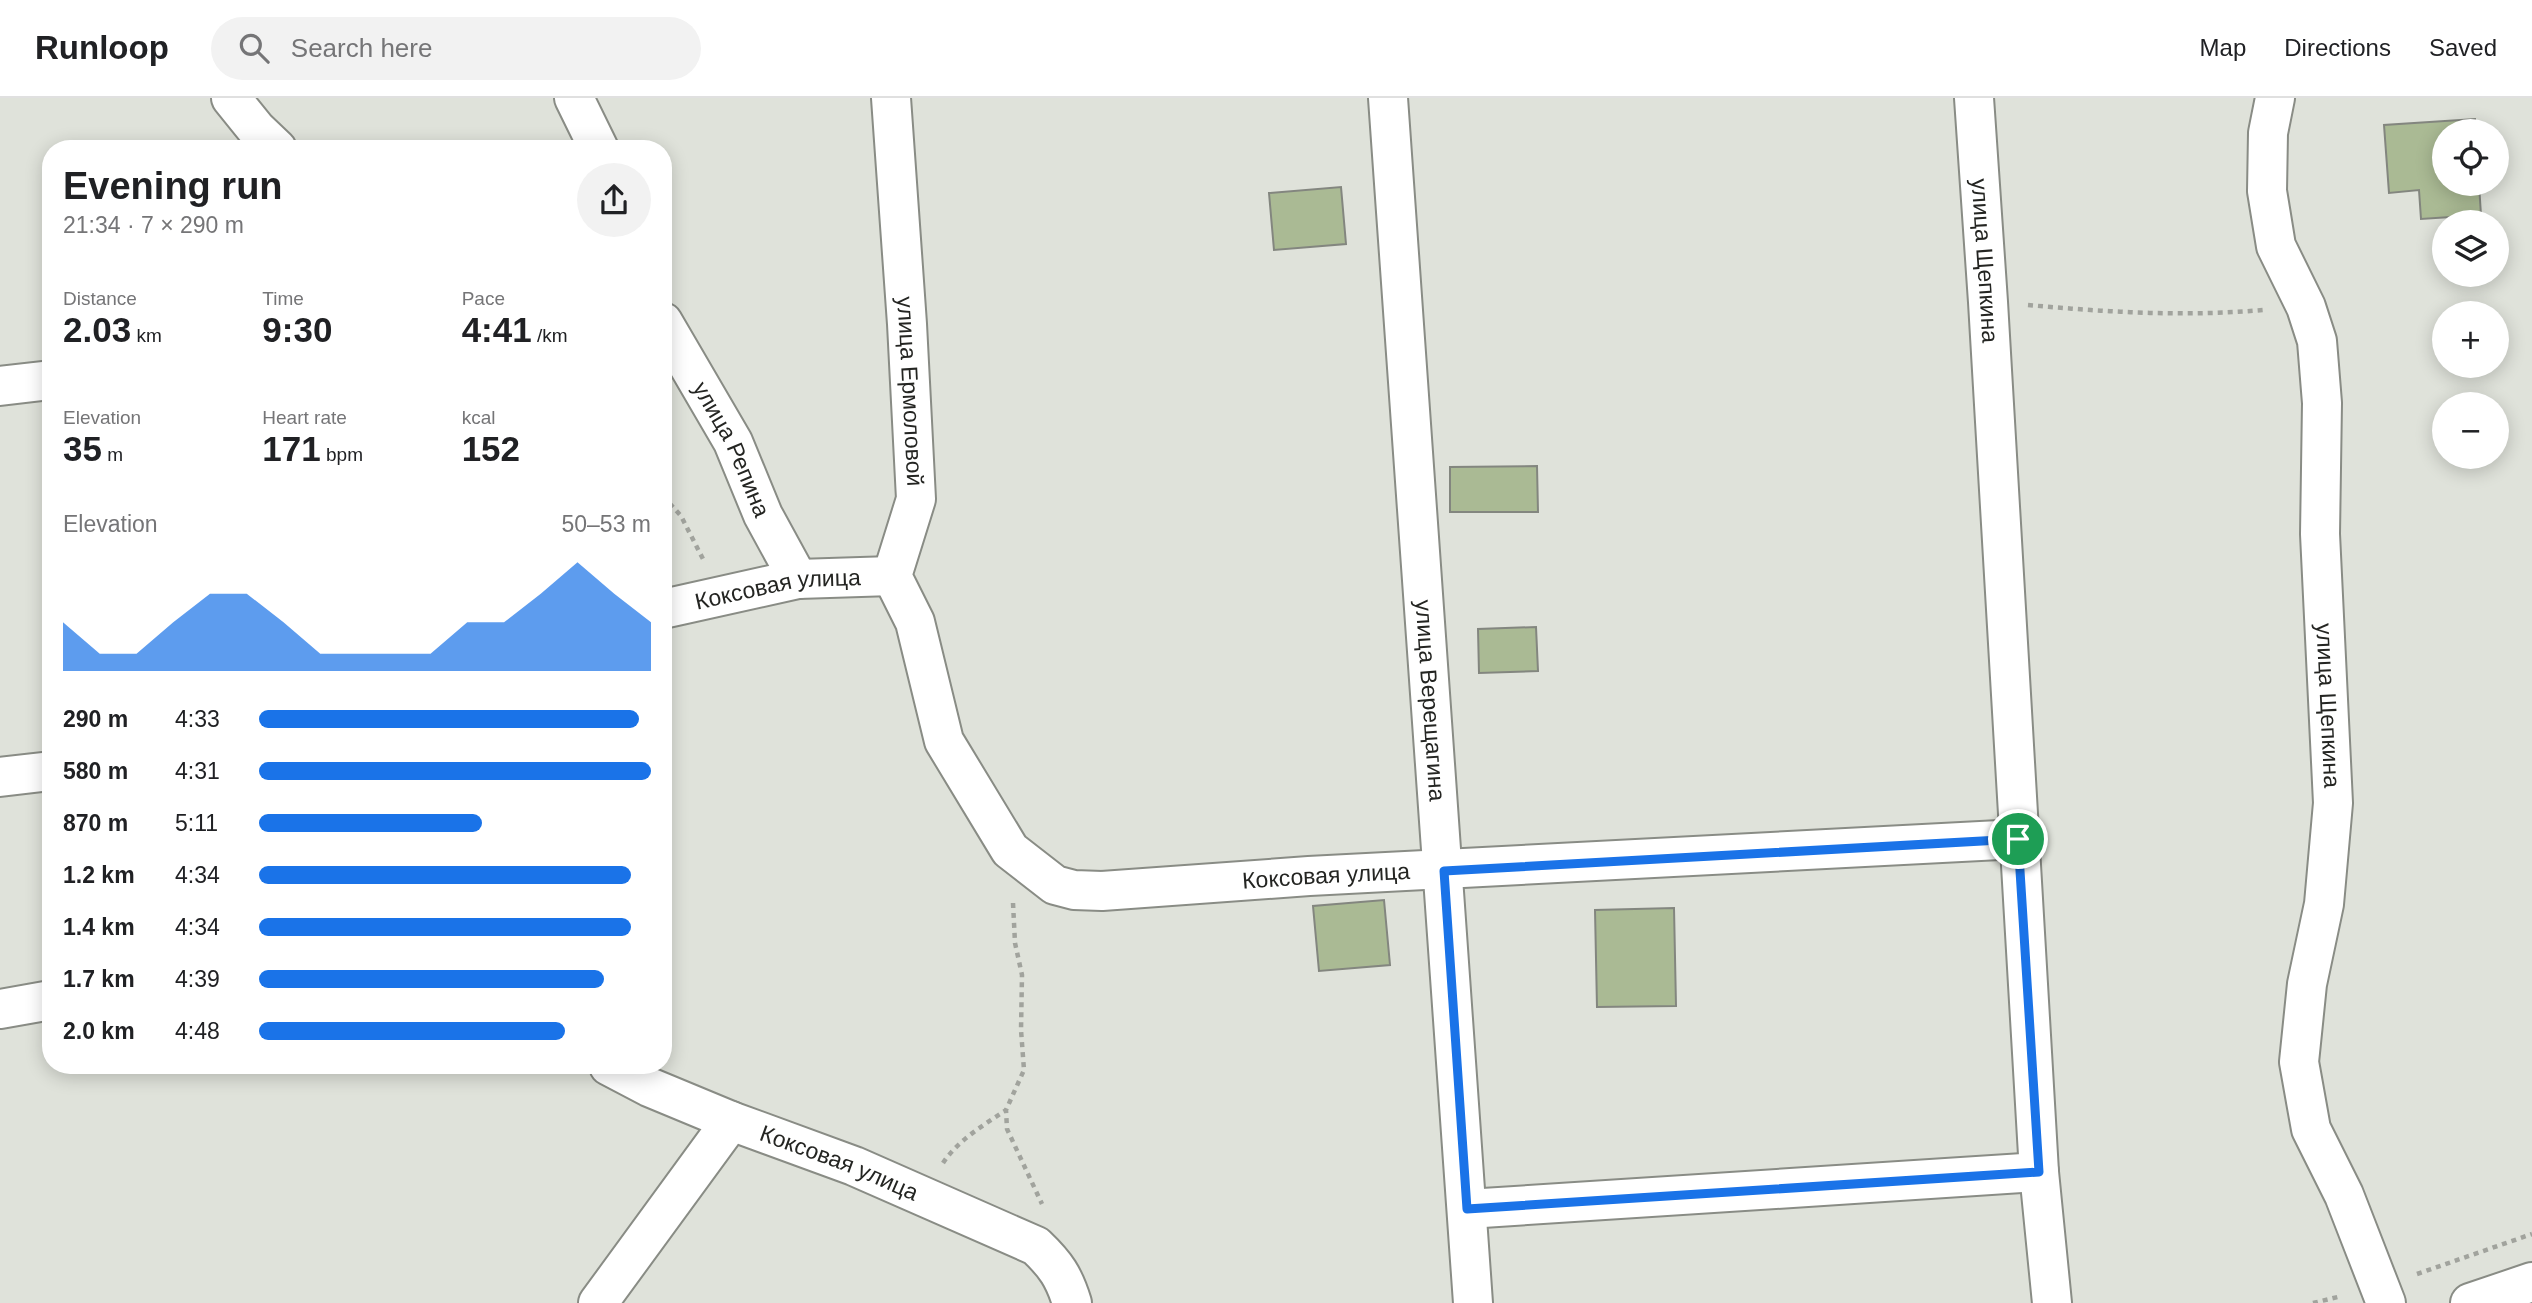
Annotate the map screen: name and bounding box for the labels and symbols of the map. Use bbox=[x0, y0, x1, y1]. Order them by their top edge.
street label: улица Щепкина bbox=[1967, 177, 2003, 344]
street label: улица Ермоловой bbox=[892, 296, 928, 487]
street label: улица Репина bbox=[688, 377, 775, 521]
street label: Коксовая улица bbox=[692, 564, 861, 615]
street label: улица Верещагина bbox=[1410, 599, 1451, 802]
street label: улица Щепкина bbox=[2311, 622, 2345, 789]
pin bbox=[1988, 809, 2048, 869]
street label: Коксовая улица bbox=[1241, 858, 1411, 894]
street label: Коксовая улица bbox=[757, 1120, 923, 1206]

